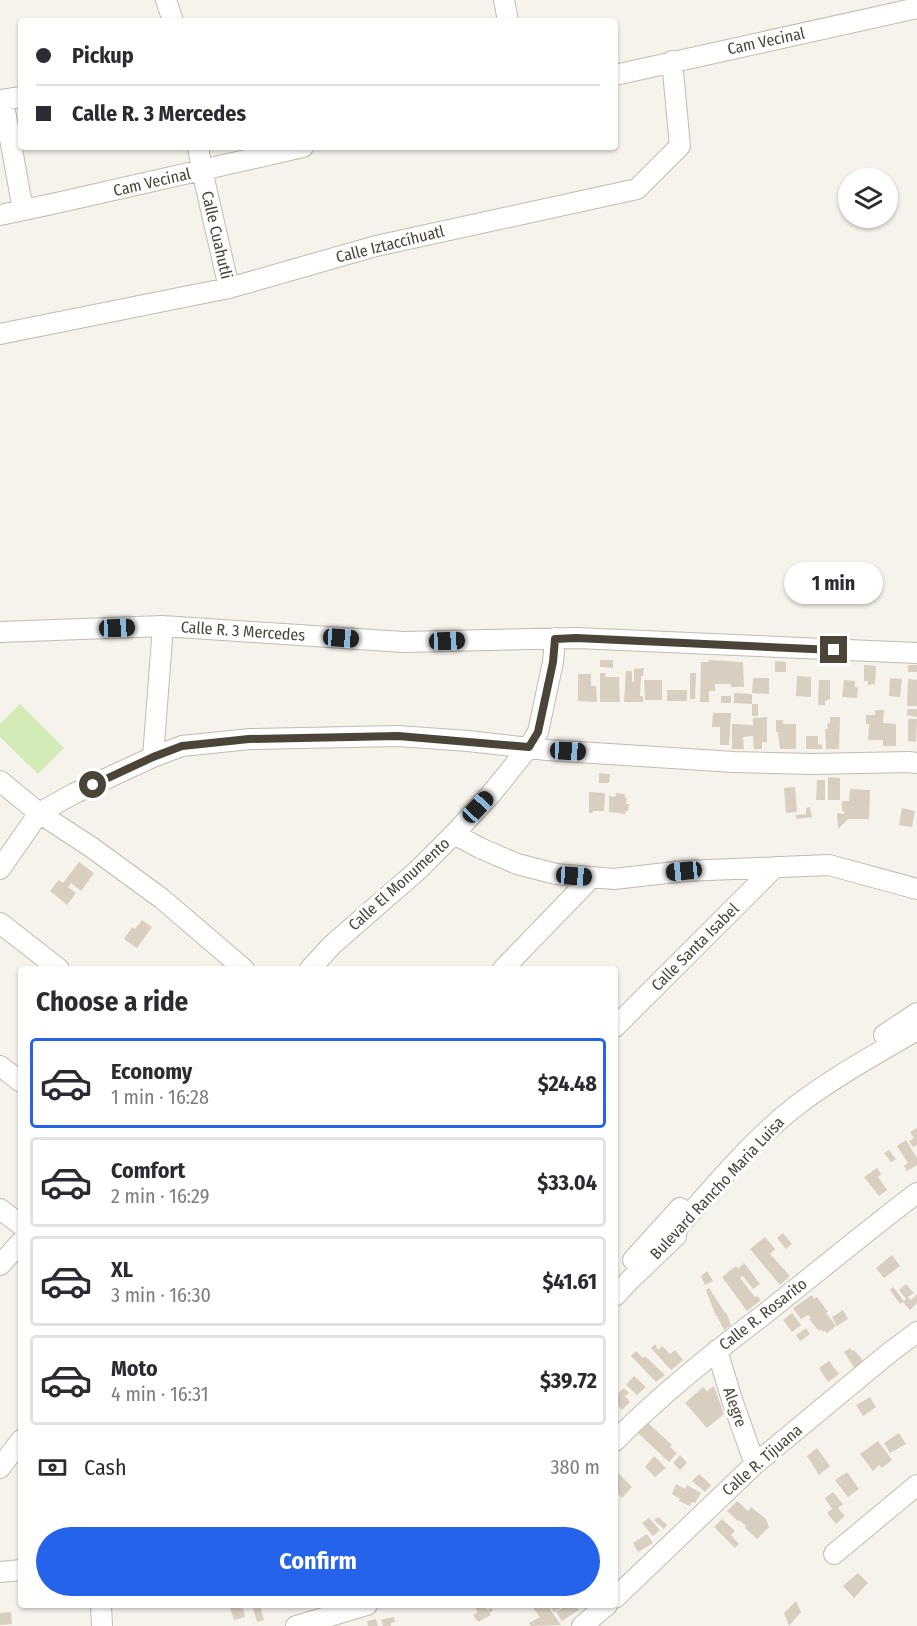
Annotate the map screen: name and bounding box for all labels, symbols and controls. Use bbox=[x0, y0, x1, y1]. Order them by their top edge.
street label: Cam Vecinal bbox=[726, 24, 806, 58]
text: Pickup bbox=[72, 42, 134, 69]
text: Calle R. 3 Mercedes bbox=[72, 100, 246, 127]
street label: Cam Vecinal bbox=[111, 164, 193, 200]
map controls bbox=[838, 168, 898, 228]
button: layers bbox=[838, 168, 898, 228]
street label: Calle Cuahutli bbox=[198, 189, 236, 281]
street label: Calle Iztaccíhuatl bbox=[334, 221, 446, 267]
callout: 1 min bbox=[784, 563, 884, 605]
text: 1 min bbox=[812, 571, 855, 595]
street label: Calle R. 3 Mercedes bbox=[180, 617, 306, 645]
car bbox=[99, 618, 135, 638]
car bbox=[322, 628, 360, 648]
car bbox=[429, 631, 465, 651]
route end bbox=[820, 636, 847, 663]
car bbox=[550, 741, 586, 761]
route start bbox=[79, 771, 106, 798]
car bbox=[459, 788, 497, 826]
street label: Calle El Monumento bbox=[344, 834, 454, 934]
car bbox=[665, 860, 703, 882]
car bbox=[555, 866, 593, 886]
street label: Calle Santa Isabel bbox=[647, 899, 743, 995]
text: Choose a ride bbox=[36, 986, 188, 1018]
icon: car bbox=[39, 1056, 93, 1110]
text: Economy bbox=[111, 1058, 192, 1085]
text: $24.48 bbox=[538, 1070, 597, 1097]
text: 1 min · 16:28 bbox=[111, 1085, 209, 1109]
street label: Bulevard Rancho Maria Luisa bbox=[646, 1113, 788, 1263]
icon: car bbox=[39, 1155, 93, 1209]
text: Comfort bbox=[111, 1157, 185, 1184]
text: $33.04 bbox=[537, 1169, 597, 1196]
text: 2 min · 16:29 bbox=[111, 1184, 209, 1208]
icon: car bbox=[39, 1254, 93, 1308]
text: XL bbox=[111, 1256, 133, 1283]
text: $41.61 bbox=[542, 1268, 597, 1295]
street label: Calle R. Rosarito bbox=[715, 1274, 811, 1354]
text: 3 min · 16:30 bbox=[111, 1283, 211, 1307]
icon: car bbox=[39, 1353, 93, 1407]
text: Moto bbox=[111, 1355, 158, 1382]
text: $39.72 bbox=[540, 1367, 597, 1394]
text: 4 min · 16:31 bbox=[111, 1382, 208, 1406]
street label: Alegre bbox=[719, 1385, 751, 1430]
street label: Calle R. Tijuana bbox=[718, 1420, 806, 1500]
icon: cash bbox=[36, 1451, 69, 1484]
text: Cash bbox=[84, 1454, 127, 1481]
text: 380 m bbox=[550, 1455, 600, 1479]
button: Confirm bbox=[36, 1527, 600, 1596]

